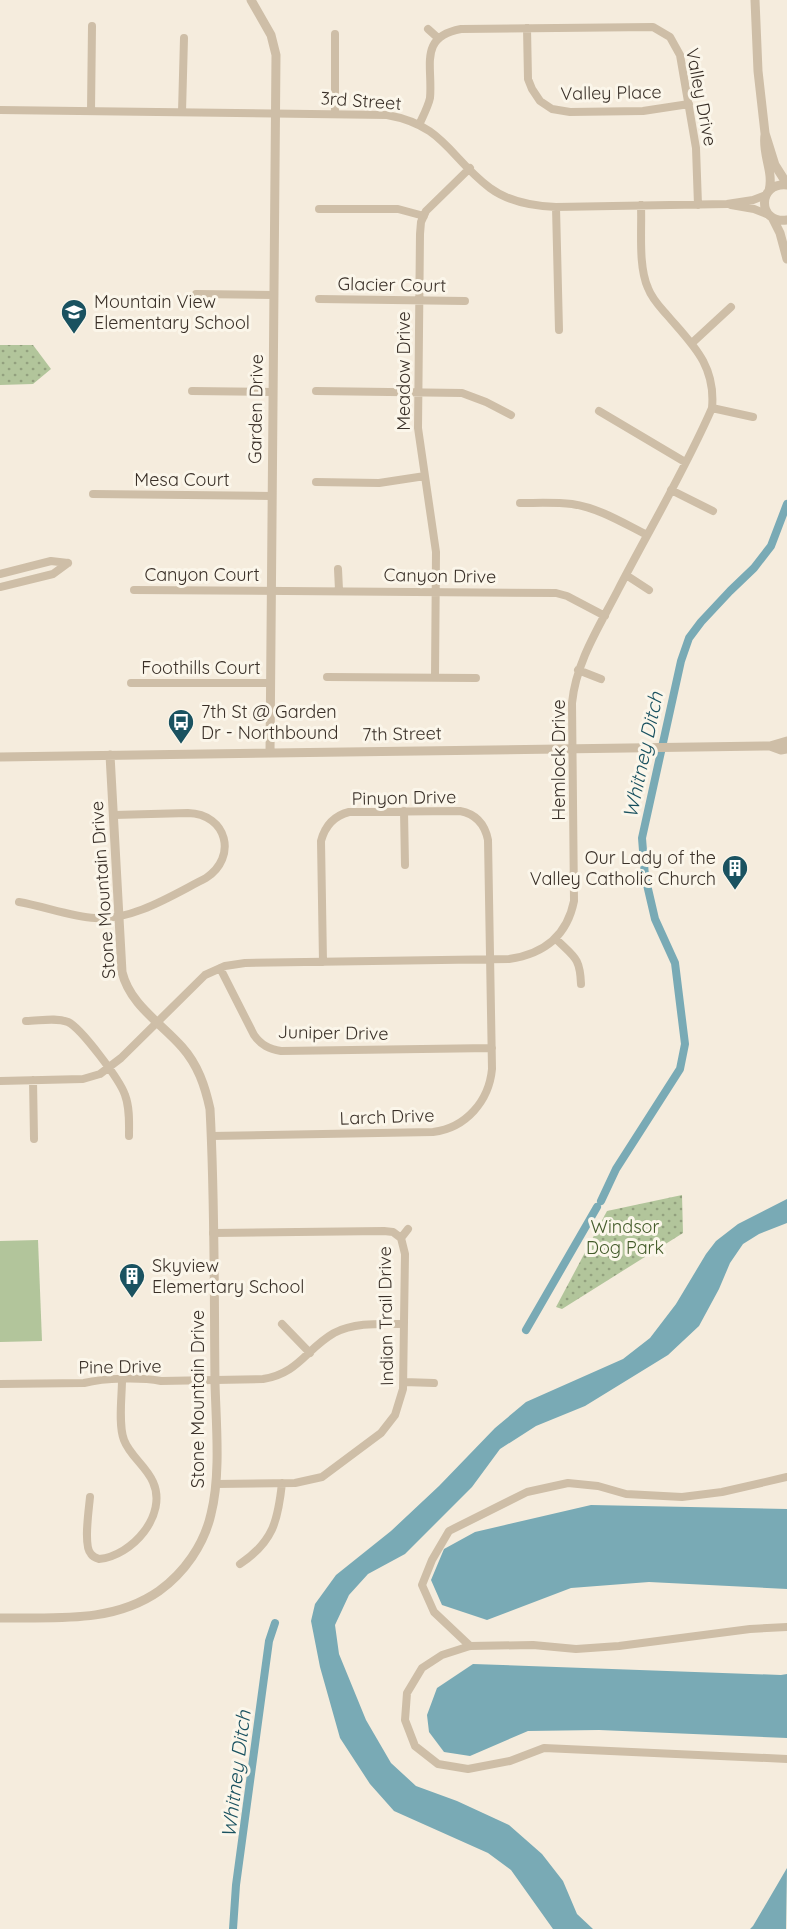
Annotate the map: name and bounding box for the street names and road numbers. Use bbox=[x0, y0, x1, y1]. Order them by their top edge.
street label: Valley Drive bbox=[681, 46, 722, 148]
street label: Valley Place bbox=[560, 80, 662, 105]
street label: 3rd Street bbox=[320, 86, 402, 115]
street label: Glacier Court bbox=[337, 272, 447, 297]
street label: Meadow Drive bbox=[392, 311, 415, 431]
street label: Garden Drive bbox=[243, 354, 268, 464]
street label: Mesa Court bbox=[134, 468, 230, 491]
street label: Canyon Court bbox=[144, 563, 260, 586]
street label: Canyon Drive bbox=[383, 563, 497, 588]
street label: Foothills Court bbox=[141, 656, 261, 679]
street label: Hemlock Drive bbox=[547, 699, 570, 821]
street label: 7th Street bbox=[362, 721, 442, 746]
street label: Pinyon Drive bbox=[352, 785, 456, 810]
street label: Stone Mountain Drive bbox=[85, 800, 120, 980]
street label: Juniper Drive bbox=[277, 1020, 389, 1045]
street label: Larch Drive bbox=[339, 1103, 435, 1130]
street label: Indian Trail Drive bbox=[373, 1246, 398, 1386]
street label: Stone Mountain Drive bbox=[186, 1310, 209, 1488]
street label: Pine Drive bbox=[78, 1354, 162, 1379]

